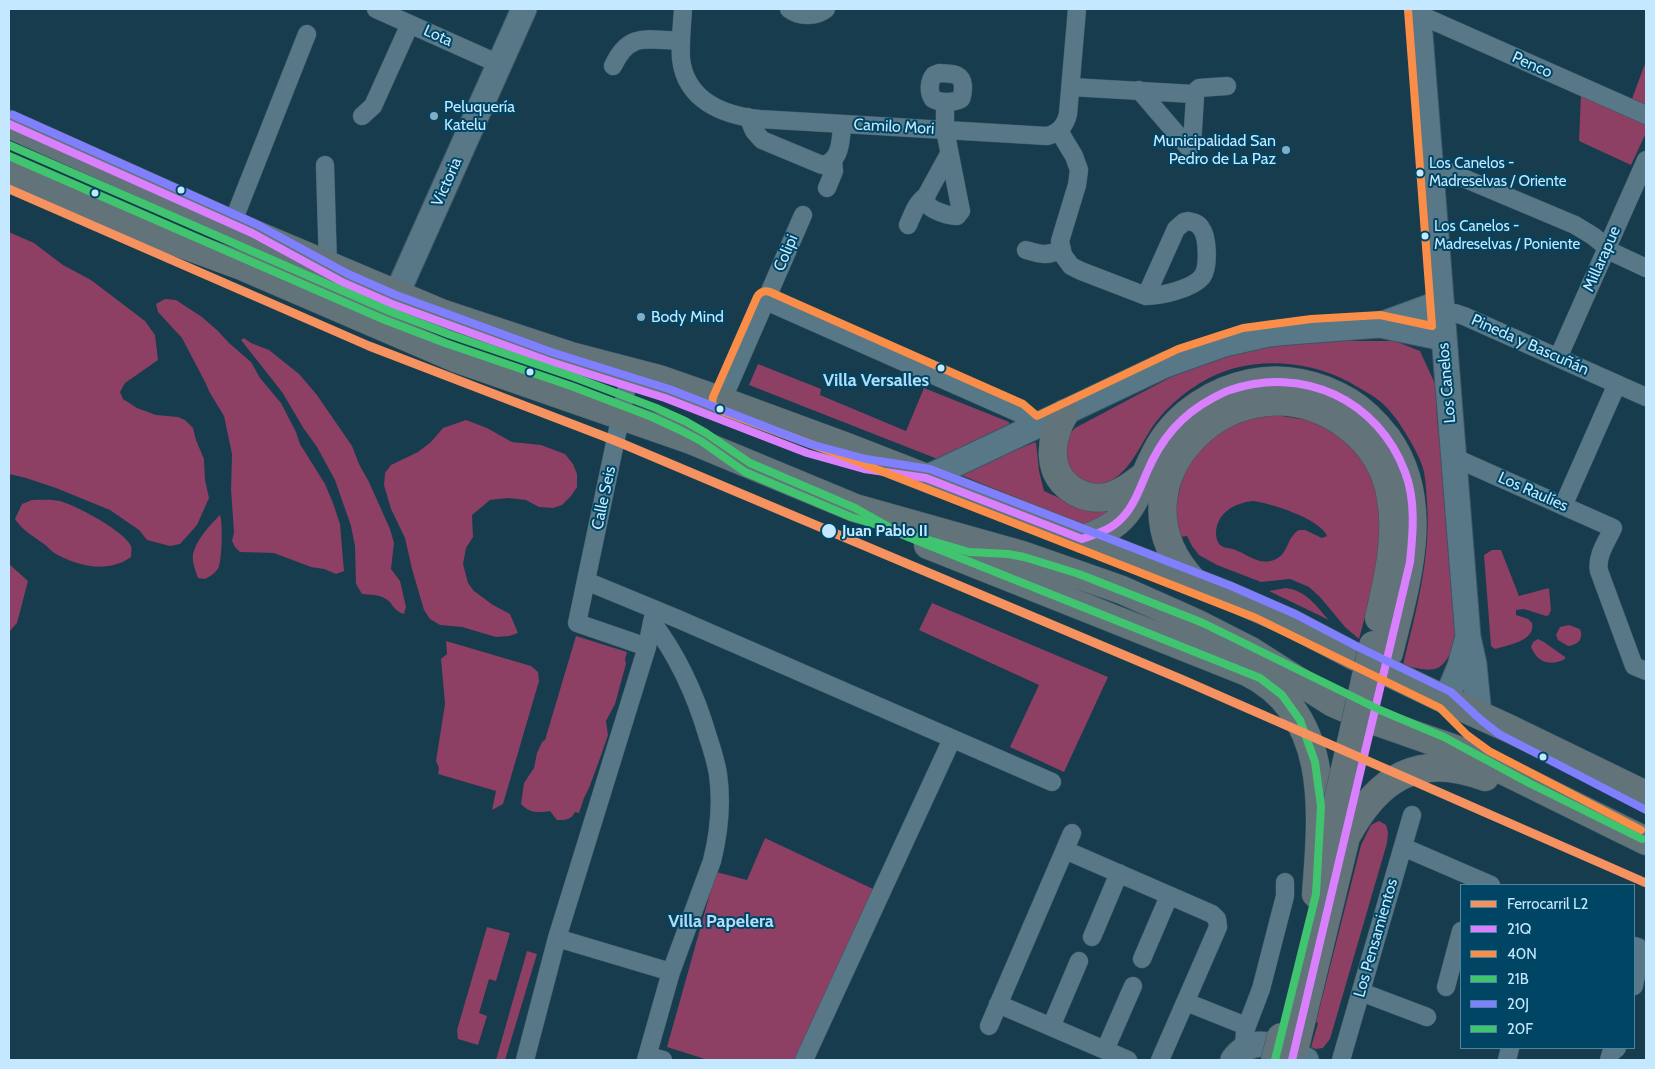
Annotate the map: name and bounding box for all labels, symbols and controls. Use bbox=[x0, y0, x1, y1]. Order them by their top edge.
street label: Lota bbox=[421, 21, 455, 51]
street label: Penco bbox=[1509, 48, 1555, 82]
place label: Peluquería Katelu bbox=[444, 97, 515, 135]
marker: Peluquería Katelu bbox=[428, 110, 440, 122]
street label: Camilo Mori bbox=[853, 115, 935, 139]
place label: Municipalidad San Pedro de La Paz bbox=[1153, 131, 1276, 169]
marker: Municipalidad San Pedro de La Paz bbox=[1280, 144, 1292, 156]
street label: Victoria bbox=[428, 155, 466, 209]
place label: Los Canelos - Madreselvas / Oriente bbox=[1429, 155, 1566, 190]
marker: Los Canelos - Madreselvas / Oriente bbox=[1415, 168, 1425, 178]
unlabelled marker bbox=[176, 185, 186, 195]
unlabelled marker bbox=[90, 188, 100, 198]
place label: Los Canelos - Madreselvas / Poniente bbox=[1434, 218, 1580, 253]
street label: Millarapue bbox=[1579, 223, 1625, 295]
marker: Los Canelos - Madreselvas / Poniente bbox=[1420, 231, 1430, 241]
street label: Colipi bbox=[770, 232, 802, 274]
place label: Body Mind bbox=[651, 307, 724, 327]
marker: Body Mind bbox=[635, 311, 647, 323]
street label: Pineda y Bascuñán bbox=[1468, 311, 1592, 379]
street label: Los Canelos bbox=[1434, 342, 1460, 424]
unlabelled marker bbox=[936, 363, 946, 373]
unlabelled marker bbox=[525, 367, 535, 377]
district label: Villa Versalles bbox=[823, 370, 929, 392]
unlabelled marker bbox=[715, 404, 725, 414]
street label: Calle Seis bbox=[588, 465, 620, 531]
street label: Los Raulíes bbox=[1495, 468, 1571, 516]
place label: Juan Pablo II bbox=[842, 521, 928, 541]
marker: Juan Pablo II bbox=[820, 522, 838, 540]
unlabelled marker bbox=[1538, 752, 1548, 762]
street label: Los Pensamientos bbox=[1350, 877, 1402, 999]
legend bbox=[1460, 884, 1635, 1049]
text: Ferrocarril L2 bbox=[1507, 895, 1588, 913]
district label: Villa Papelera bbox=[668, 911, 774, 933]
text: 21Q bbox=[1507, 920, 1531, 938]
text: 40N bbox=[1507, 945, 1537, 963]
text: 21B bbox=[1507, 970, 1529, 988]
text: 20J bbox=[1507, 995, 1529, 1013]
text: 20F bbox=[1507, 1020, 1533, 1038]

